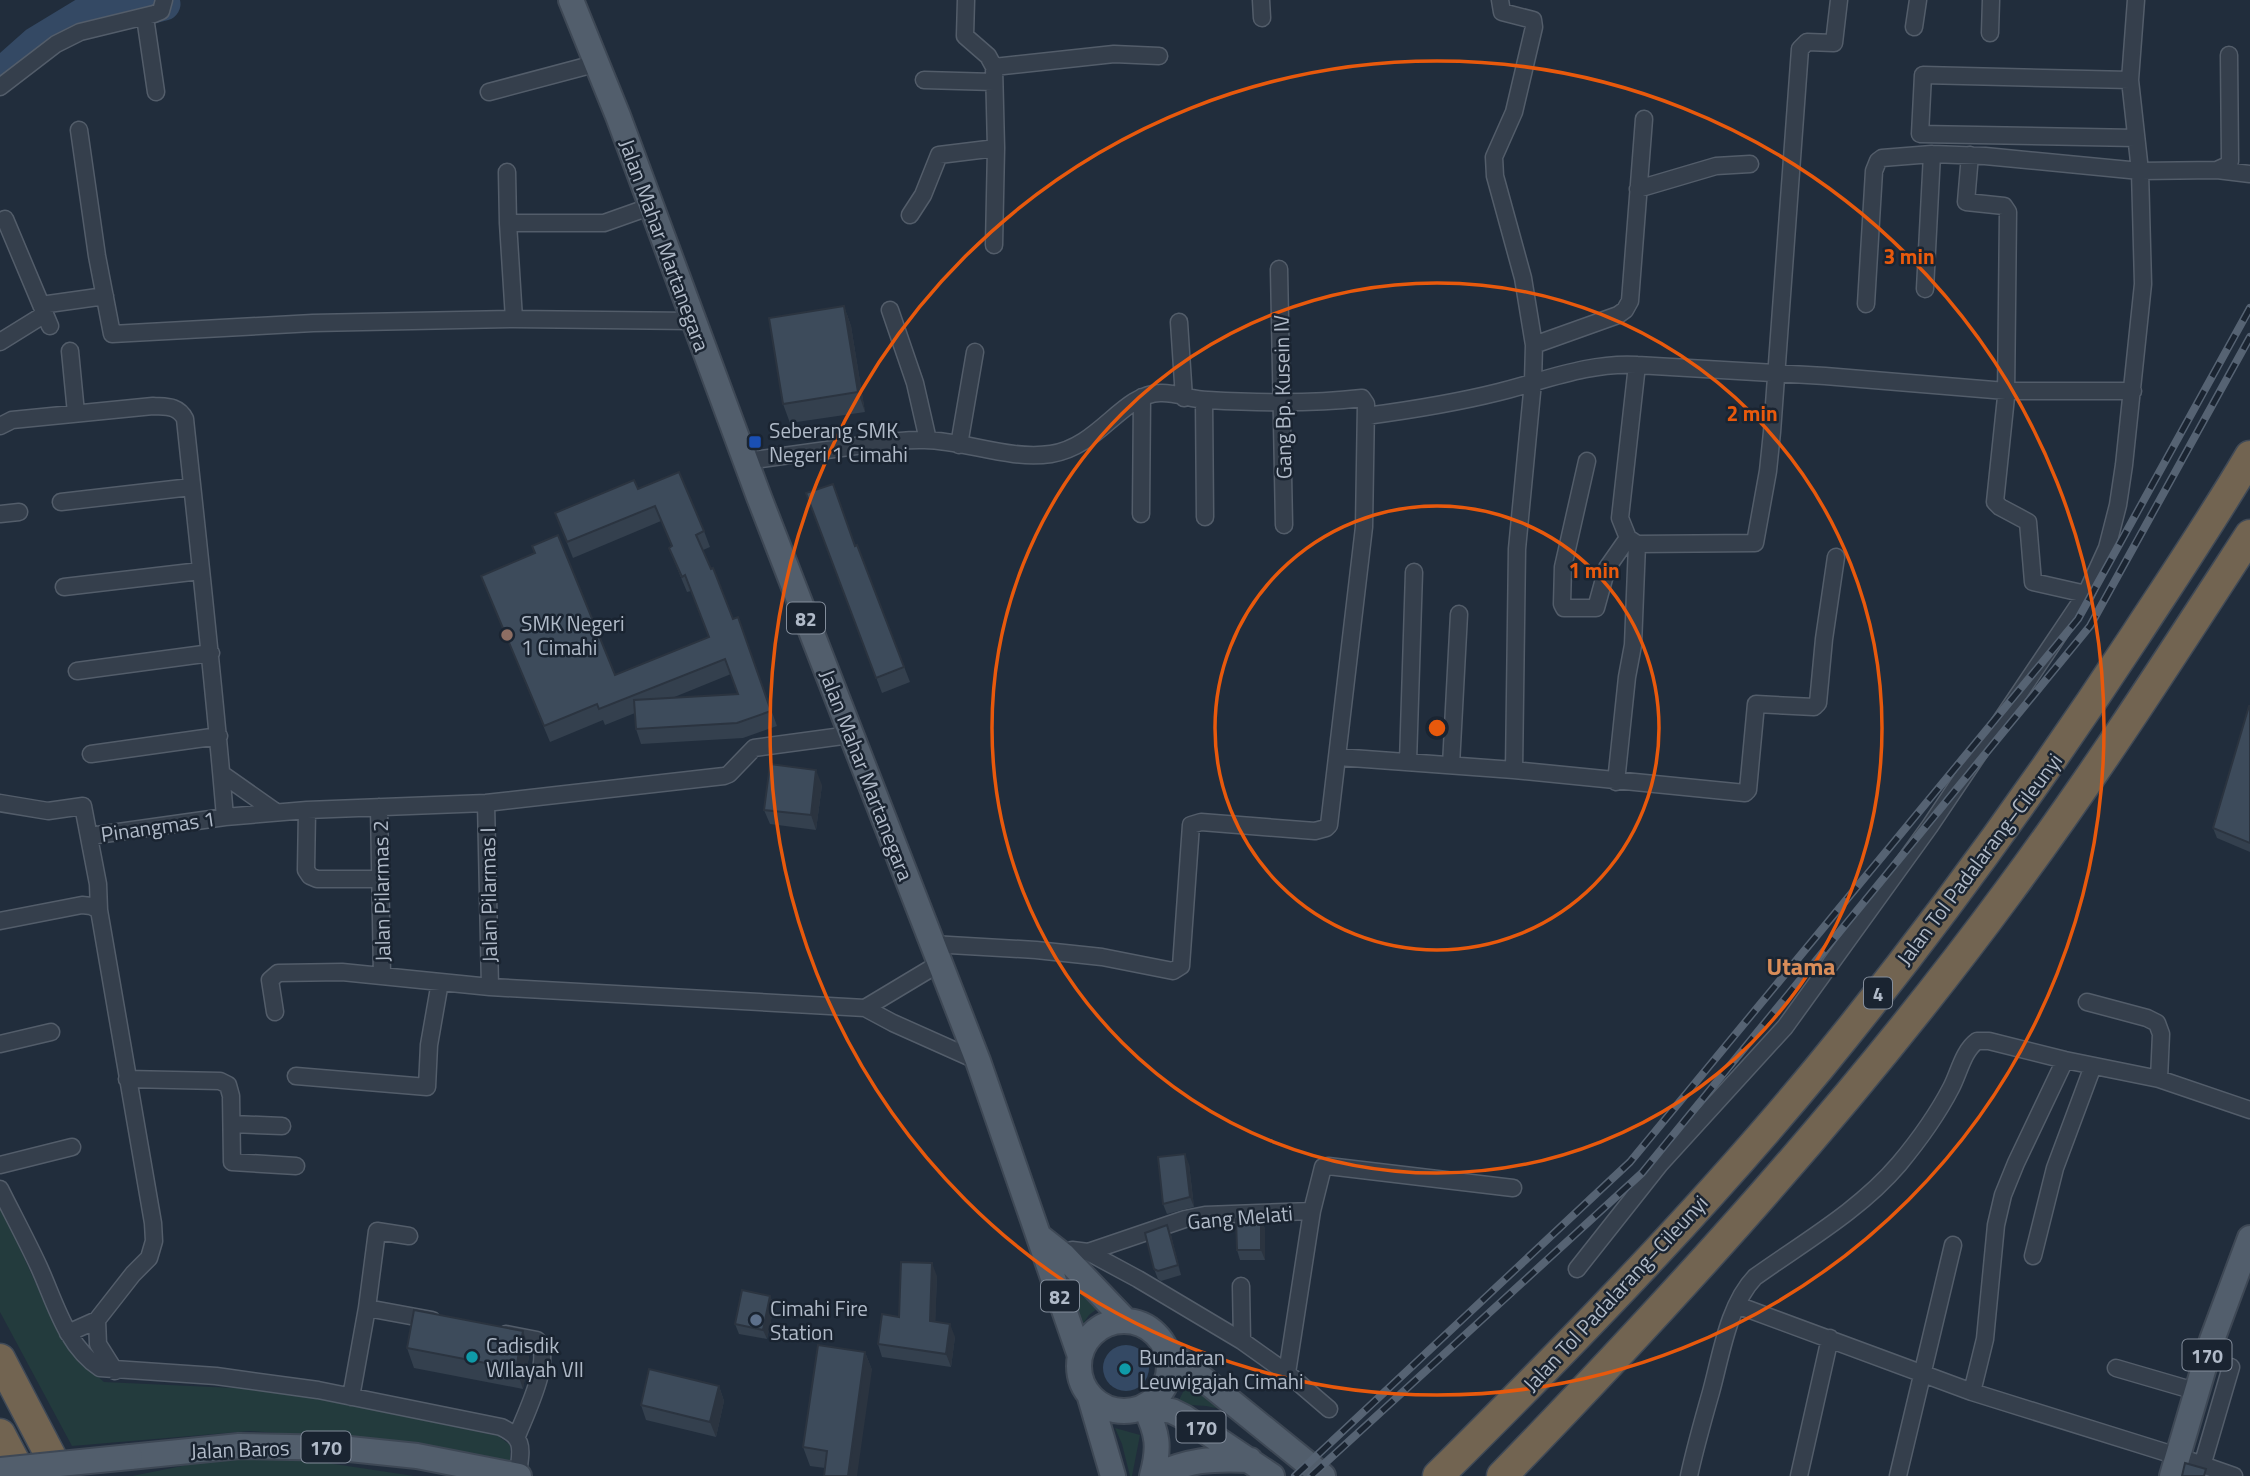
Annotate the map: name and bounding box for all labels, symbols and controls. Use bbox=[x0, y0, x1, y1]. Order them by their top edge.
street label: Jalan Mahar Martanegara bbox=[612, 134, 719, 356]
text: 3 min bbox=[1883, 240, 1935, 272]
street label: Gang Bp. Kusein IV bbox=[1265, 315, 1299, 479]
text: 2 min bbox=[1726, 397, 1778, 429]
place label: Seberang SMK Negeri 1 Cimahi bbox=[769, 414, 908, 470]
marker: Seberang SMK Negeri 1 Cimahi bbox=[747, 434, 763, 450]
text: 1 min bbox=[1568, 554, 1620, 586]
road number: 82 bbox=[787, 603, 825, 634]
place label: SMK Negeri 1 Cimahi bbox=[521, 607, 625, 663]
marker: SMK Negeri 1 Cimahi bbox=[499, 627, 515, 643]
street label: Jalan Mahar Martanegara bbox=[812, 665, 922, 886]
centre of rings bbox=[1425, 716, 1449, 740]
street label: Jalan Tol Padalarang–Cileunyi bbox=[1888, 746, 2070, 972]
street label: Pinangmas 1 bbox=[99, 802, 217, 850]
street label: Jalan Pilarmas 2 bbox=[364, 820, 398, 962]
street label: Jalan Pilarmas I bbox=[471, 827, 505, 963]
district label: Utama bbox=[1766, 948, 1836, 984]
road number: 4 bbox=[1864, 978, 1892, 1009]
street label: Jalan Tol Padalarang–Cileunyi bbox=[1515, 1187, 1715, 1399]
street label: Gang Melati bbox=[1186, 1196, 1294, 1238]
road number: 82 bbox=[1041, 1280, 1079, 1312]
place label: Cimahi Fire Station bbox=[770, 1292, 868, 1348]
marker: Cimahi Fire Station bbox=[748, 1312, 764, 1328]
place label: Cadisdik WIlayah VII bbox=[486, 1329, 584, 1385]
road number: 170 bbox=[2182, 1340, 2232, 1371]
place label: Bundaran Leuwigajah Cimahi bbox=[1139, 1341, 1304, 1397]
marker: Cadisdik WIlayah VII bbox=[464, 1349, 480, 1365]
marker: Bundaran Leuwigajah Cimahi bbox=[1117, 1361, 1133, 1377]
road number: 170 bbox=[1176, 1412, 1226, 1442]
street label: Jalan Baros bbox=[190, 1431, 290, 1467]
road number: 170 bbox=[302, 1432, 350, 1462]

